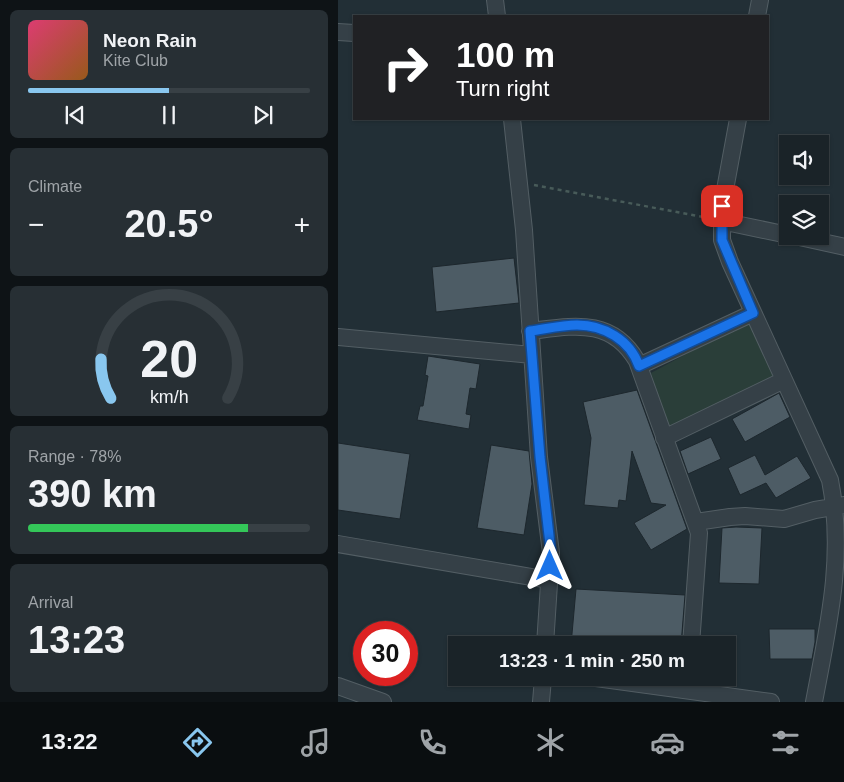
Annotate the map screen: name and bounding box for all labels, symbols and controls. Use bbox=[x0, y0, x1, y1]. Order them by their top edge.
text: Neon Rain bbox=[103, 30, 197, 51]
icon: right bbox=[373, 35, 438, 100]
text: 100 m bbox=[456, 35, 555, 74]
text: Kite Club bbox=[103, 52, 168, 69]
text: Turn right bbox=[456, 76, 549, 101]
icon: previous bbox=[61, 101, 89, 129]
icon: pause bbox=[155, 101, 183, 129]
icon: next bbox=[249, 101, 277, 129]
map controls bbox=[779, 135, 829, 245]
button: sound bbox=[779, 135, 829, 185]
text: Climate bbox=[28, 178, 82, 195]
pin bbox=[701, 185, 743, 227]
icon: arrive bbox=[708, 192, 736, 220]
button: layers bbox=[779, 195, 829, 245]
text: 20.5° bbox=[124, 203, 214, 245]
text: − bbox=[28, 209, 44, 240]
text: + bbox=[294, 209, 310, 240]
text: 20 bbox=[140, 330, 198, 388]
text: km/h bbox=[150, 387, 188, 407]
text: Range · 78% bbox=[28, 448, 121, 465]
text: 390 km bbox=[28, 473, 157, 515]
position arrow bbox=[523, 539, 575, 591]
text: Arrival bbox=[28, 594, 73, 611]
text: 13:23 bbox=[28, 619, 125, 661]
speed limit sign: 30 bbox=[353, 621, 418, 686]
text: 13:23 · 1 min · 250 m bbox=[499, 650, 685, 671]
icon: directions bbox=[180, 725, 215, 760]
icon: music bbox=[298, 725, 333, 760]
icon: phone bbox=[415, 725, 450, 760]
icon: climate bbox=[533, 725, 568, 760]
icon: car bbox=[650, 725, 685, 760]
icon: filters bbox=[768, 725, 803, 760]
text: 13:22 bbox=[41, 729, 98, 754]

